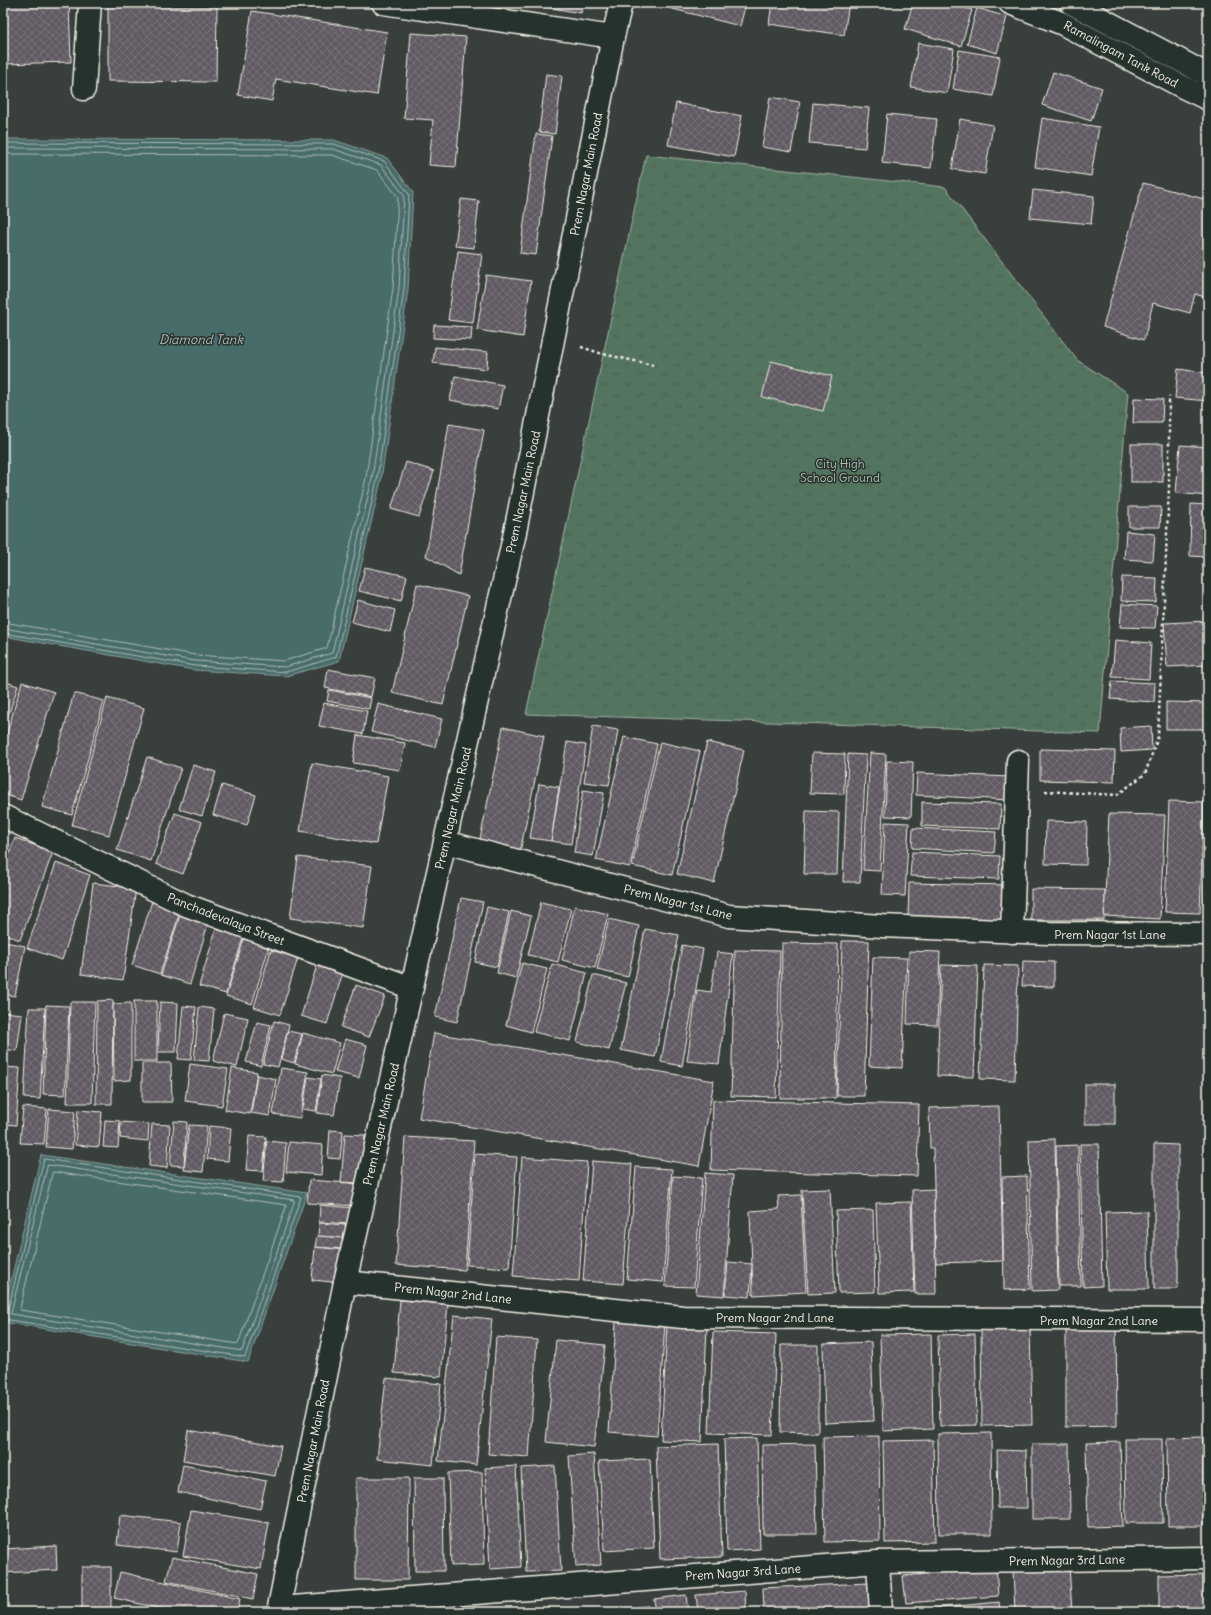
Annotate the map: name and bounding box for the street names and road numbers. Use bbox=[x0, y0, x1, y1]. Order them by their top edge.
street label: Ramalingam Tank Road bbox=[1061, 17, 1181, 91]
street label: Prem Nagar Main Road bbox=[567, 111, 605, 237]
street label: Prem Nagar Main Road bbox=[503, 429, 543, 555]
street label: Prem Nagar Main Road bbox=[432, 745, 474, 871]
street label: Prem Nagar 1st Lane bbox=[622, 881, 734, 923]
street label: Panchadevalaya Street bbox=[165, 890, 287, 948]
street label: Prem Nagar 1st Lane bbox=[1054, 927, 1166, 942]
street label: Prem Nagar Main Road bbox=[360, 1061, 402, 1187]
street label: Prem Nagar 2nd Lane bbox=[394, 1279, 512, 1307]
street label: Prem Nagar 2nd Lane bbox=[716, 1310, 834, 1325]
street label: Prem Nagar 2nd Lane bbox=[1040, 1313, 1158, 1328]
street label: Prem Nagar Main Road bbox=[294, 1378, 332, 1504]
street label: Prem Nagar 3rd Lane bbox=[1009, 1551, 1125, 1569]
street label: Prem Nagar 3rd Lane bbox=[685, 1560, 801, 1584]

